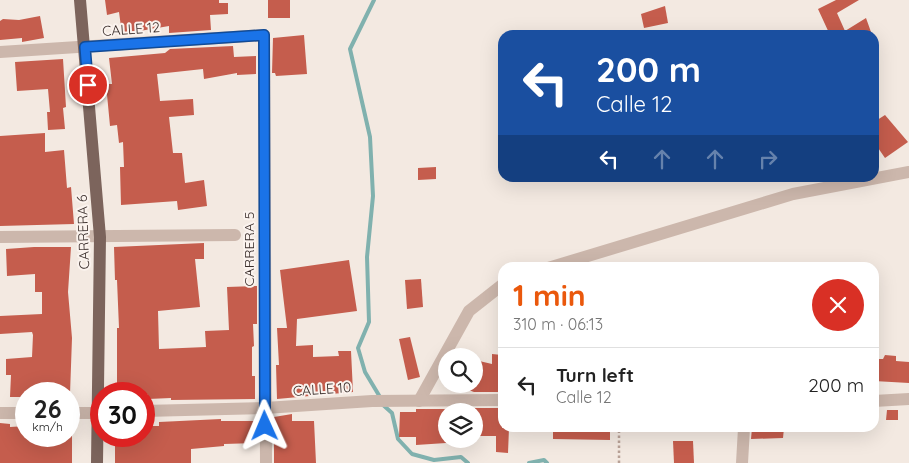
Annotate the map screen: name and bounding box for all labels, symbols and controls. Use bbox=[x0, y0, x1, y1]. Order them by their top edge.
street label: CALLE 12 bbox=[102, 18, 161, 40]
text: 200 m bbox=[596, 47, 701, 91]
icon: left bbox=[513, 50, 578, 115]
pin bbox=[67, 64, 109, 106]
icon: arrive bbox=[74, 71, 102, 99]
text: Calle 12 bbox=[596, 90, 672, 118]
icon: left bbox=[595, 145, 623, 173]
icon: ahead bbox=[648, 145, 676, 173]
icon: ahead bbox=[701, 145, 729, 173]
icon: right bbox=[754, 145, 782, 173]
street label: CARRERA 6 bbox=[73, 194, 93, 270]
street label: CARRERA 5 bbox=[240, 212, 258, 286]
text: 1 min bbox=[513, 276, 586, 314]
button: close bbox=[812, 279, 864, 331]
text: 310 m · 06:13 bbox=[513, 314, 603, 334]
map controls bbox=[438, 348, 483, 448]
button: search bbox=[438, 348, 483, 393]
text: Turn left bbox=[556, 363, 634, 387]
icon: left bbox=[513, 371, 541, 399]
text: 200 m bbox=[808, 373, 864, 397]
street label: CALLE 10 bbox=[292, 378, 352, 400]
speed limit sign: 30 bbox=[90, 382, 155, 447]
text: Calle 12 bbox=[556, 387, 612, 407]
text: 26 bbox=[33, 393, 62, 424]
position arrow bbox=[238, 399, 290, 451]
button: layers bbox=[438, 403, 483, 448]
text: km/h bbox=[32, 419, 63, 434]

